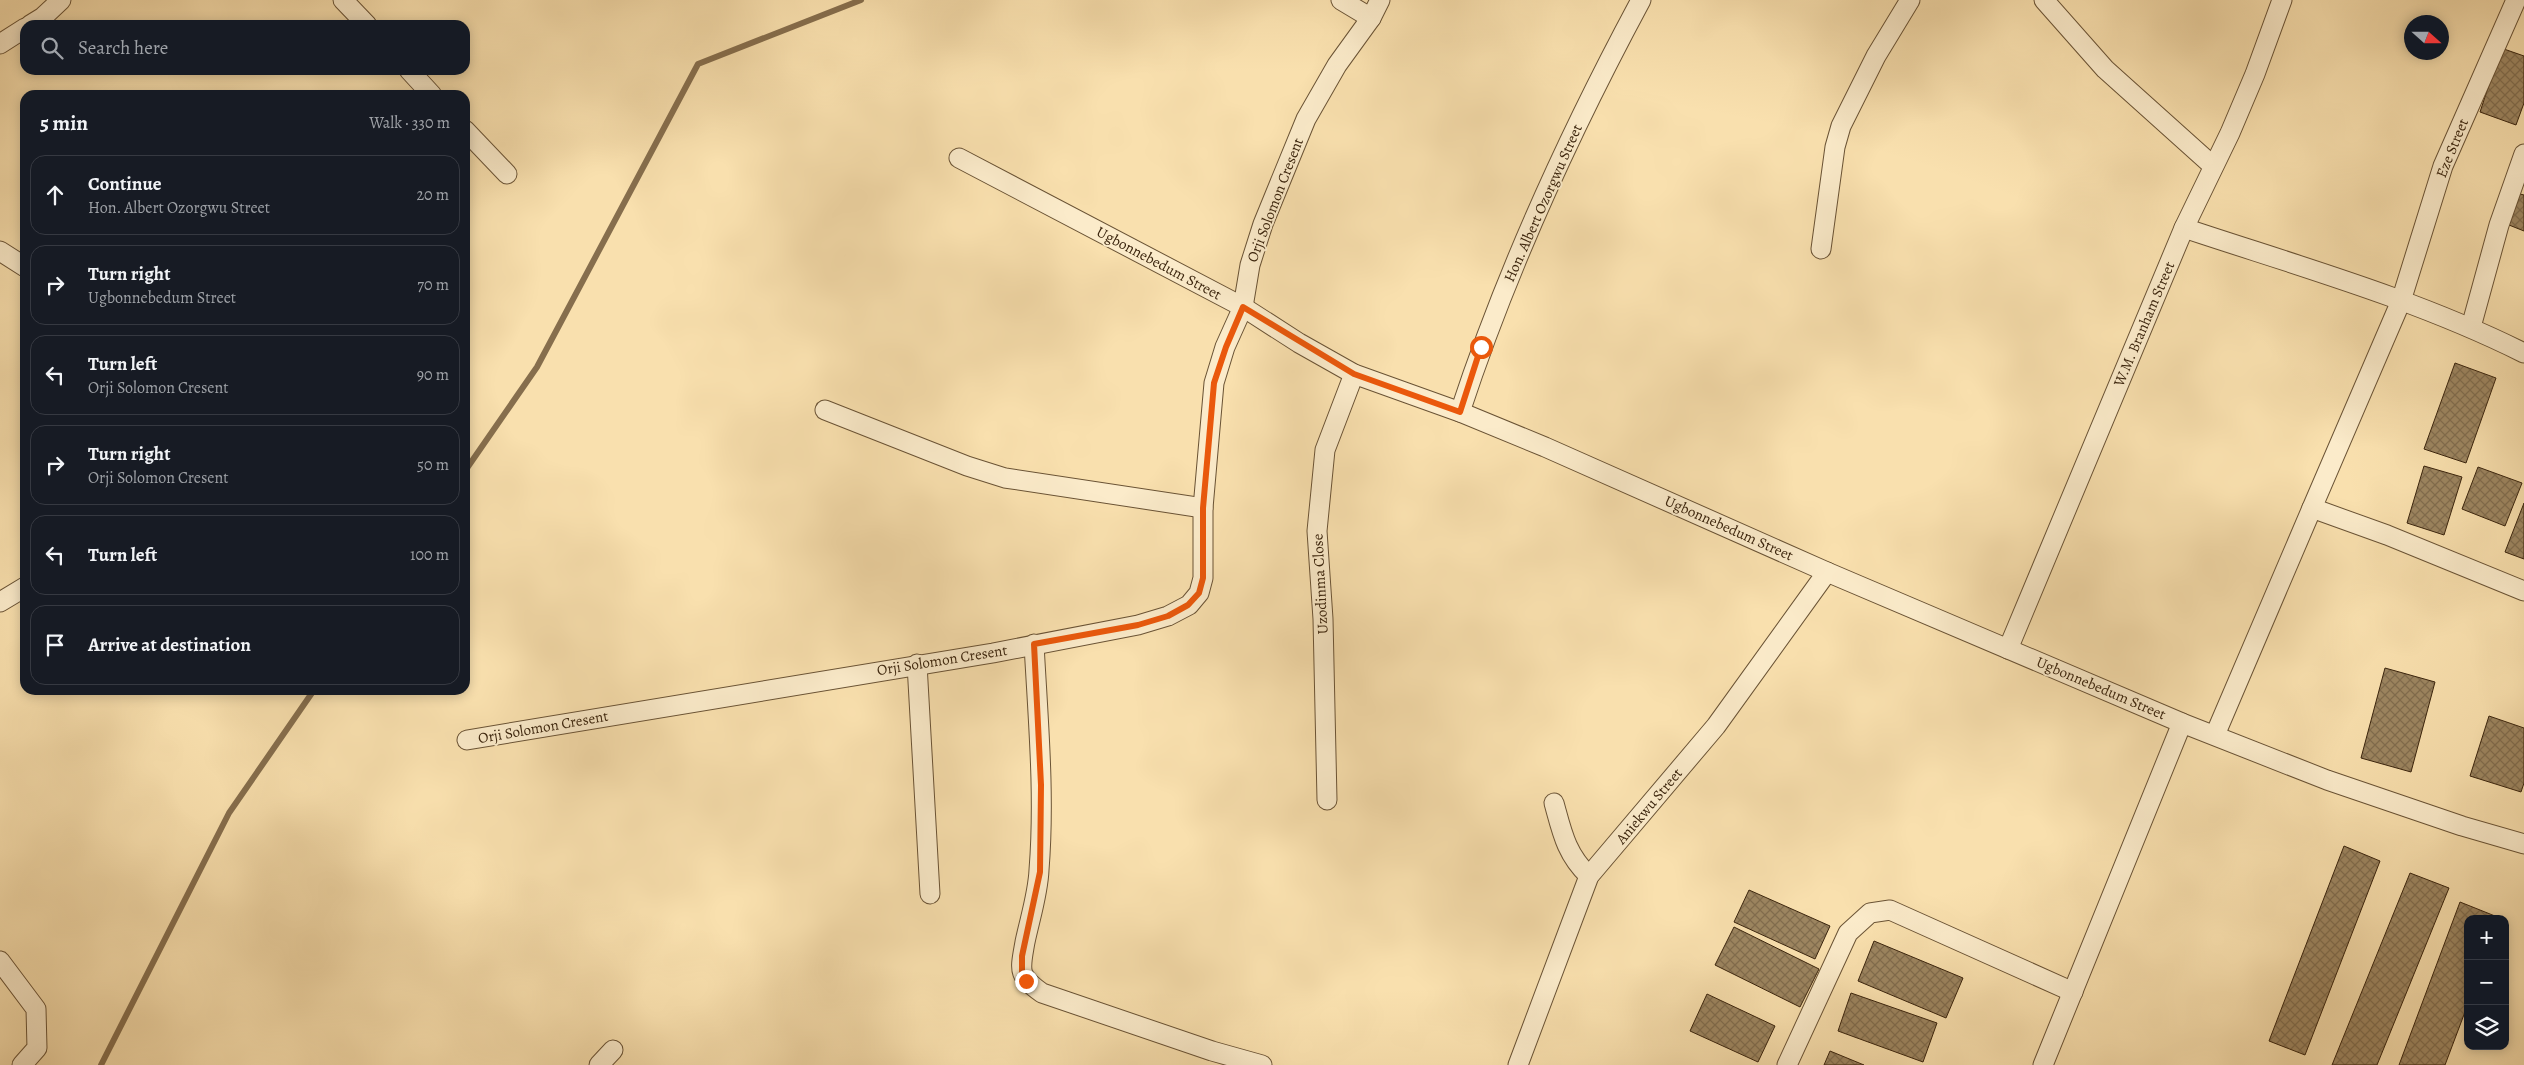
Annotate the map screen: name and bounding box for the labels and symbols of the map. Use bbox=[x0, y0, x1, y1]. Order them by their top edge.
north arrow bbox=[2404, 15, 2449, 60]
street label: Eze Street bbox=[2431, 115, 2473, 181]
street label: Hon. Albert Ozorgwu Street bbox=[1499, 121, 1587, 285]
street label: Orji Solomon Cresent bbox=[1242, 135, 1308, 265]
street label: Ugbonnebedum Street bbox=[1093, 222, 1225, 304]
street label: W.M. Branham Street bbox=[2108, 258, 2179, 390]
route start bbox=[1470, 336, 1493, 359]
street label: Ugbonnebedum Street bbox=[1662, 491, 1797, 565]
street label: Uzodinma Close bbox=[1307, 533, 1333, 635]
street label: Orji Solomon Cresent bbox=[875, 640, 1009, 680]
street label: Ugbonnebedum Street bbox=[2033, 652, 2169, 724]
street label: Orji Solomon Cresent bbox=[476, 706, 610, 748]
street label: Aniekwu Street bbox=[1611, 764, 1687, 849]
route end bbox=[1015, 970, 1038, 993]

